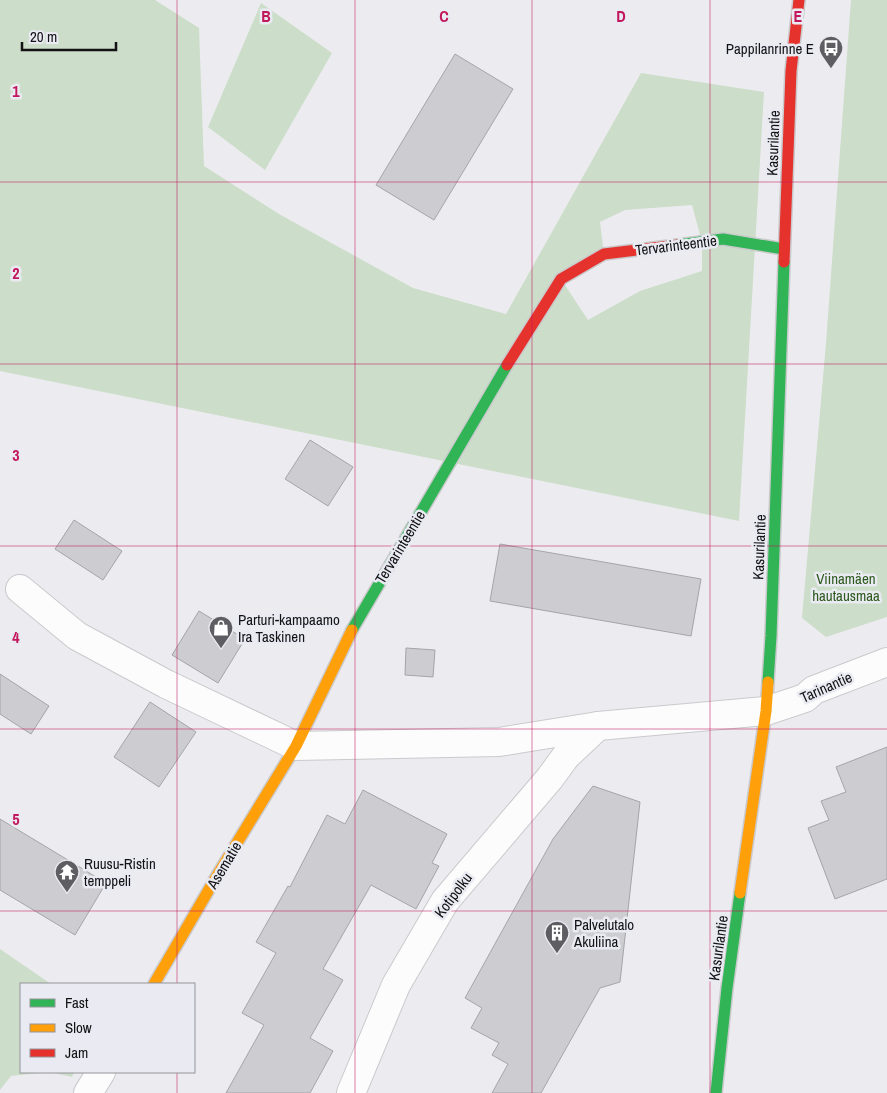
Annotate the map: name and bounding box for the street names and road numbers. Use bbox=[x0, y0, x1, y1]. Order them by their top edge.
street label: Kasurilantie bbox=[761, 110, 785, 176]
street label: Tervarinteentie bbox=[634, 230, 718, 260]
street label: Tervarinteentie bbox=[370, 506, 430, 588]
street label: Kasurilantie bbox=[747, 514, 771, 580]
street label: Tarinantie bbox=[797, 666, 856, 708]
street label: Asematie bbox=[201, 837, 246, 894]
street label: Kotipolku bbox=[429, 868, 477, 922]
street label: Kasurilantie bbox=[703, 914, 733, 982]

